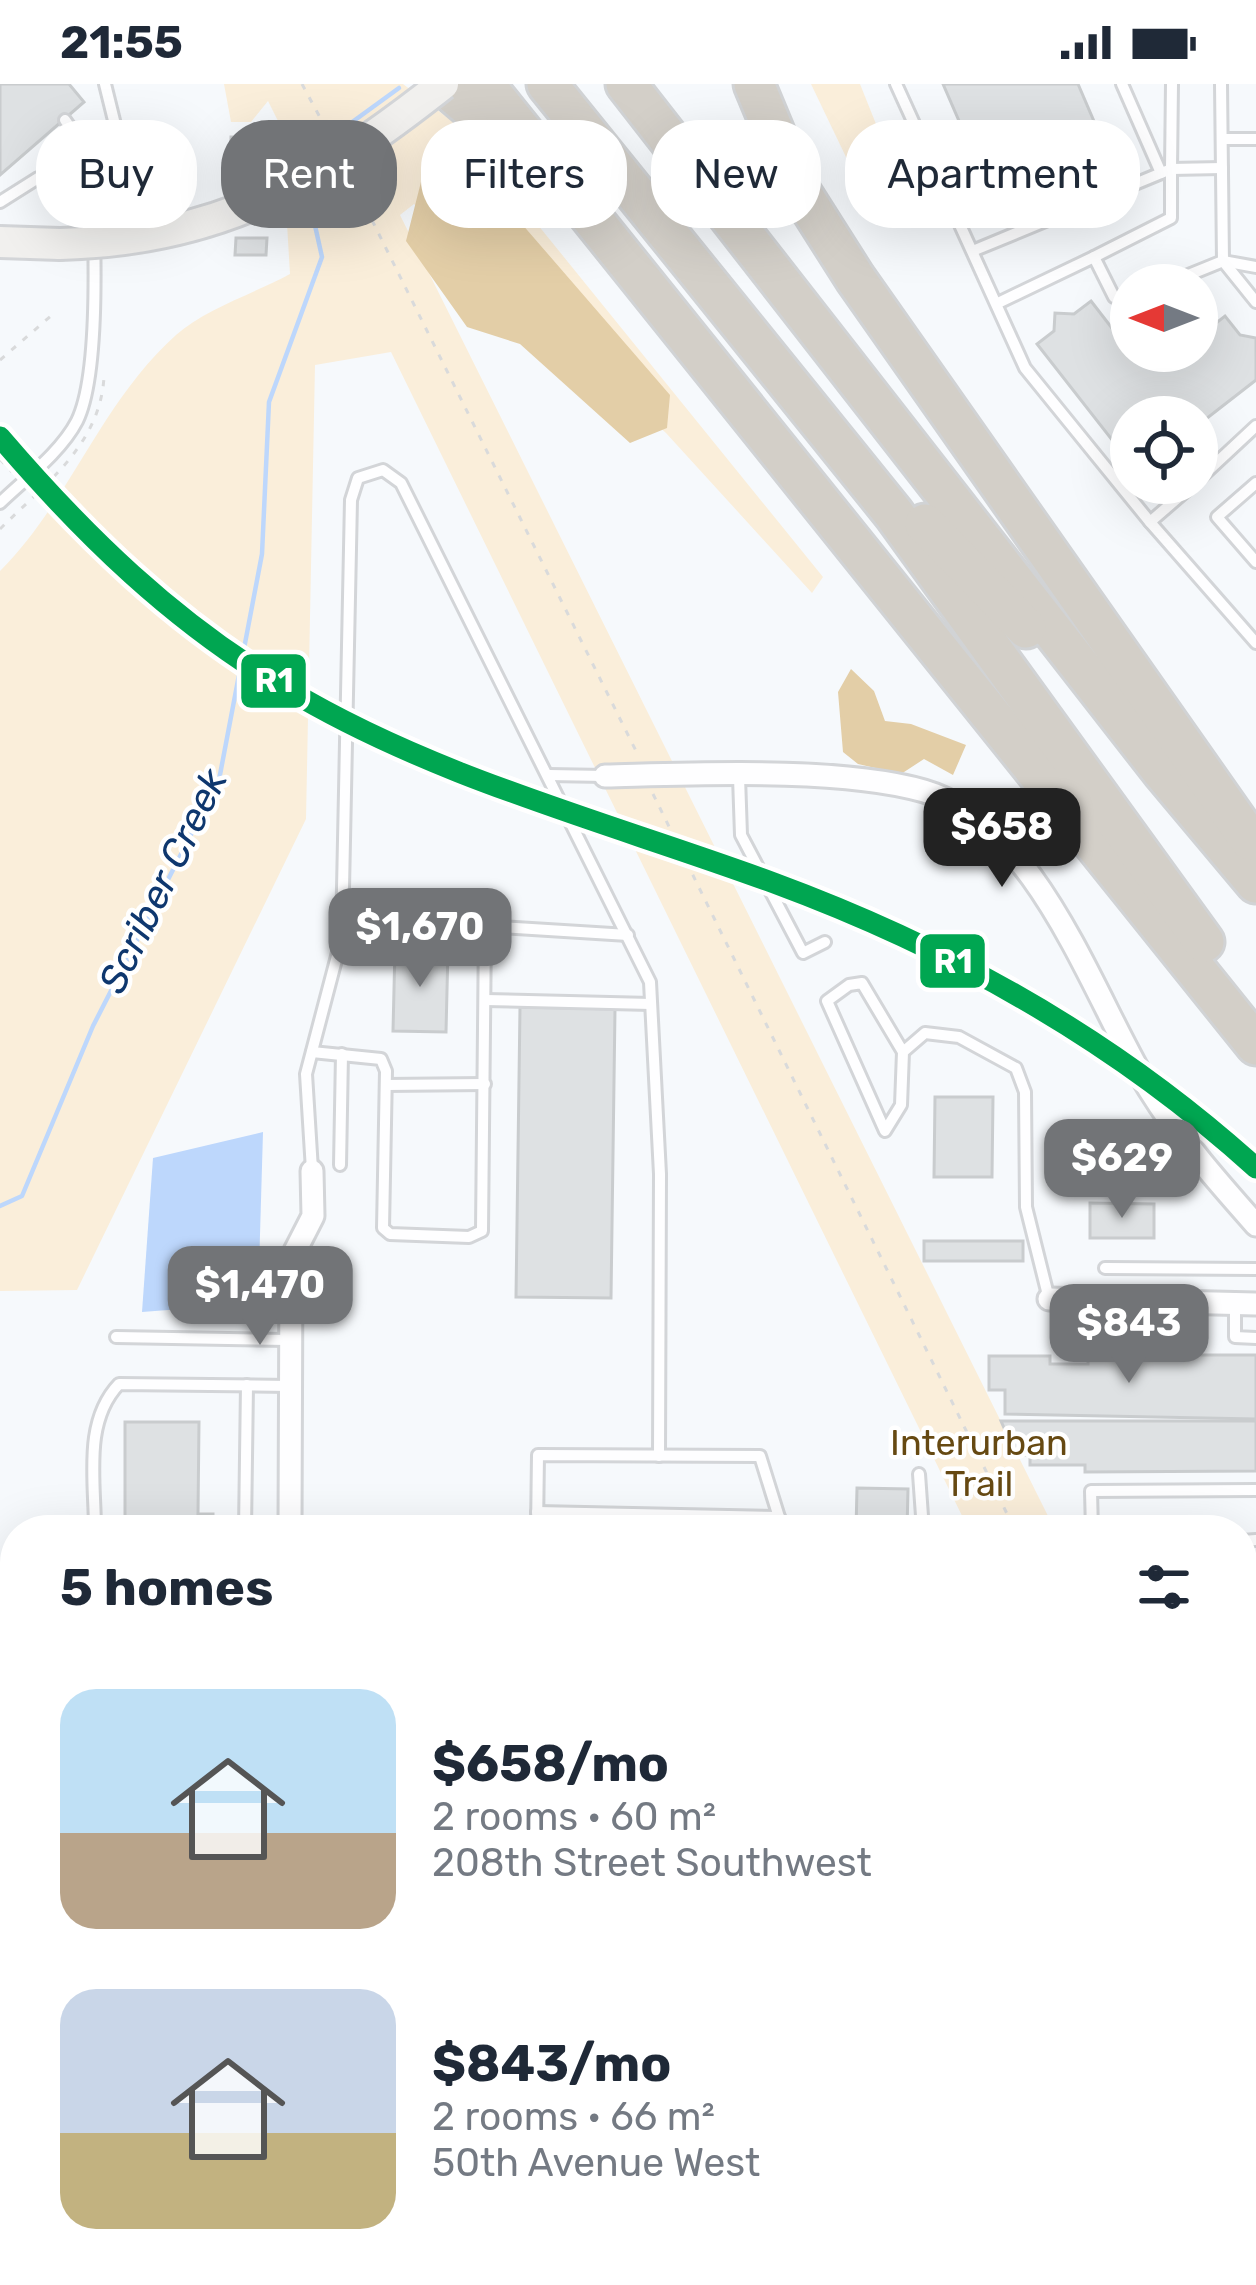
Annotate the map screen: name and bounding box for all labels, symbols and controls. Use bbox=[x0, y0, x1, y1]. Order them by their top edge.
text: 21:55 bbox=[60, 16, 183, 69]
chip: Buy bbox=[36, 120, 197, 228]
chip: Rent bbox=[221, 120, 397, 228]
chip: Filters bbox=[421, 120, 627, 228]
chip: New bbox=[651, 120, 821, 228]
chip: Apartment bbox=[845, 120, 1140, 228]
north arrow bbox=[1110, 264, 1218, 372]
map controls bbox=[1110, 264, 1218, 504]
button: locate bbox=[1110, 396, 1218, 504]
line badge: R1 bbox=[239, 652, 308, 710]
text: R1 bbox=[254, 661, 294, 700]
water label: Scriber Creek bbox=[89, 761, 237, 1000]
pin: $658 bbox=[931, 788, 1073, 890]
text: $658 bbox=[950, 804, 1054, 850]
pin: $1,670 bbox=[322, 888, 518, 990]
text: $1,670 bbox=[355, 904, 485, 950]
line badge: R1 bbox=[918, 932, 987, 990]
text: R1 bbox=[933, 942, 973, 981]
pin: $629 bbox=[1051, 1119, 1193, 1221]
text: $629 bbox=[1071, 1135, 1173, 1181]
pin: $1,470 bbox=[162, 1246, 358, 1348]
text: $1,470 bbox=[195, 1262, 325, 1308]
pin: $843 bbox=[1058, 1284, 1200, 1386]
text: $843 bbox=[1077, 1300, 1181, 1346]
park label: Interurban Trail bbox=[890, 1421, 1068, 1505]
icon: filters bbox=[1131, 1554, 1197, 1620]
text: 5 homes bbox=[60, 1557, 273, 1618]
text: $658/mo bbox=[432, 1733, 669, 1794]
icon: home bbox=[156, 1737, 300, 1881]
text: 2 rooms · 60 m² bbox=[432, 1794, 716, 1840]
text: 208th Street Southwest bbox=[432, 1840, 872, 1886]
text: $843/mo bbox=[432, 2033, 671, 2094]
icon: home bbox=[156, 2037, 300, 2181]
text: 2 rooms · 66 m² bbox=[432, 2094, 715, 2140]
text: 50th Avenue West bbox=[432, 2140, 760, 2186]

